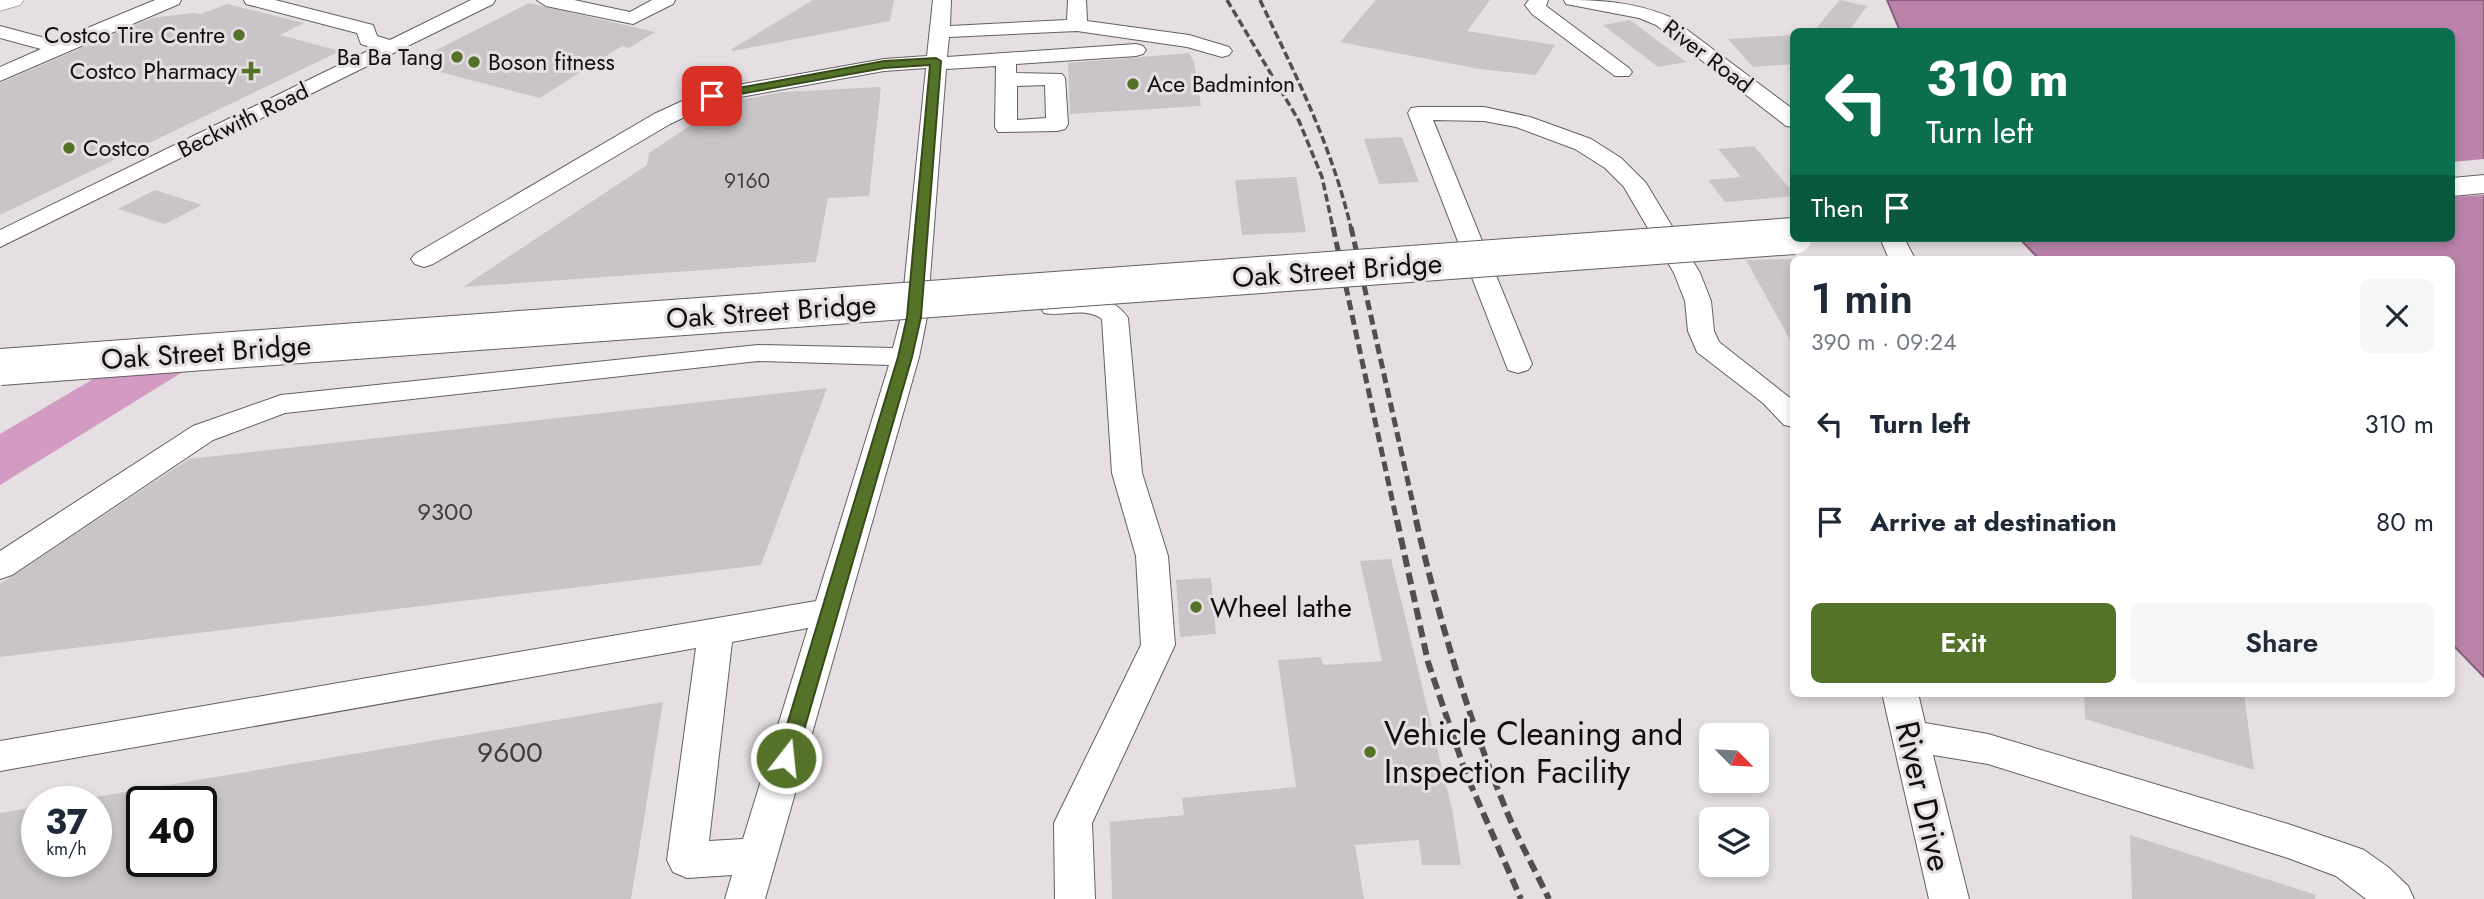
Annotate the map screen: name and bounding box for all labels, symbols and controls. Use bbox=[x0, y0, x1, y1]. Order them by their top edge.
street label: River Road bbox=[1656, 11, 1760, 101]
place label: Costco Tire Centre bbox=[44, 18, 225, 52]
marker: Costco Tire Centre bbox=[231, 27, 247, 43]
place label: Ba Ba Tang bbox=[337, 40, 443, 74]
text: 310 m bbox=[1926, 44, 2069, 114]
place label: Boson fitness bbox=[488, 45, 615, 79]
marker: Ba Ba Tang bbox=[449, 49, 465, 65]
place label: Costco Pharmacy bbox=[70, 54, 238, 88]
marker: Boson fitness bbox=[466, 54, 482, 70]
icon: left bbox=[1811, 56, 1902, 147]
marker: Costco Pharmacy bbox=[243, 63, 259, 79]
pin bbox=[682, 66, 742, 126]
place label: Ace Badminton bbox=[1147, 67, 1295, 101]
street label: Beckwith Road bbox=[172, 74, 314, 166]
marker: Ace Badminton bbox=[1125, 76, 1141, 92]
icon: arrive bbox=[693, 77, 731, 115]
text: Turn left bbox=[1926, 109, 2033, 155]
place label: Costco bbox=[83, 131, 150, 165]
marker: Costco bbox=[61, 140, 77, 156]
house number: 9160 bbox=[724, 166, 770, 196]
text: Then bbox=[1811, 189, 1864, 227]
icon: arrive bbox=[1878, 189, 1916, 227]
street label: Oak Street Bridge bbox=[1231, 243, 1443, 298]
text: 1 min bbox=[1811, 268, 1913, 329]
button: close bbox=[2360, 279, 2434, 353]
street label: Oak Street Bridge bbox=[665, 284, 877, 339]
street label: Oak Street Bridge bbox=[100, 325, 312, 380]
text: 390 m · 09:24 bbox=[1811, 325, 1957, 359]
icon: left bbox=[1811, 405, 1849, 443]
text: Turn left bbox=[1870, 405, 1970, 443]
text: 310 m bbox=[2364, 405, 2434, 443]
house number: 9300 bbox=[417, 494, 473, 529]
icon: arrive bbox=[1811, 503, 1849, 541]
text: Arrive at destination bbox=[1870, 503, 2117, 541]
text: 80 m bbox=[2376, 503, 2434, 541]
place label: Wheel lathe bbox=[1210, 587, 1352, 628]
marker: Wheel lathe bbox=[1188, 599, 1204, 615]
button: Exit bbox=[1811, 603, 2116, 683]
button: Share bbox=[2130, 603, 2434, 683]
place label: Vehicle Cleaning and Inspection Facility bbox=[1384, 710, 1683, 795]
street label: River Drive bbox=[1883, 716, 1964, 876]
position arrow bbox=[749, 721, 823, 795]
north arrow bbox=[1699, 723, 1769, 793]
map controls bbox=[1699, 723, 1769, 877]
house number: 9600 bbox=[477, 732, 543, 773]
marker: Vehicle Cleaning and Inspection Facility bbox=[1362, 744, 1378, 760]
speed limit sign: 40 bbox=[126, 786, 217, 877]
text: 37 bbox=[45, 797, 88, 847]
button: layers bbox=[1699, 807, 1769, 877]
text: km/h bbox=[46, 836, 87, 862]

